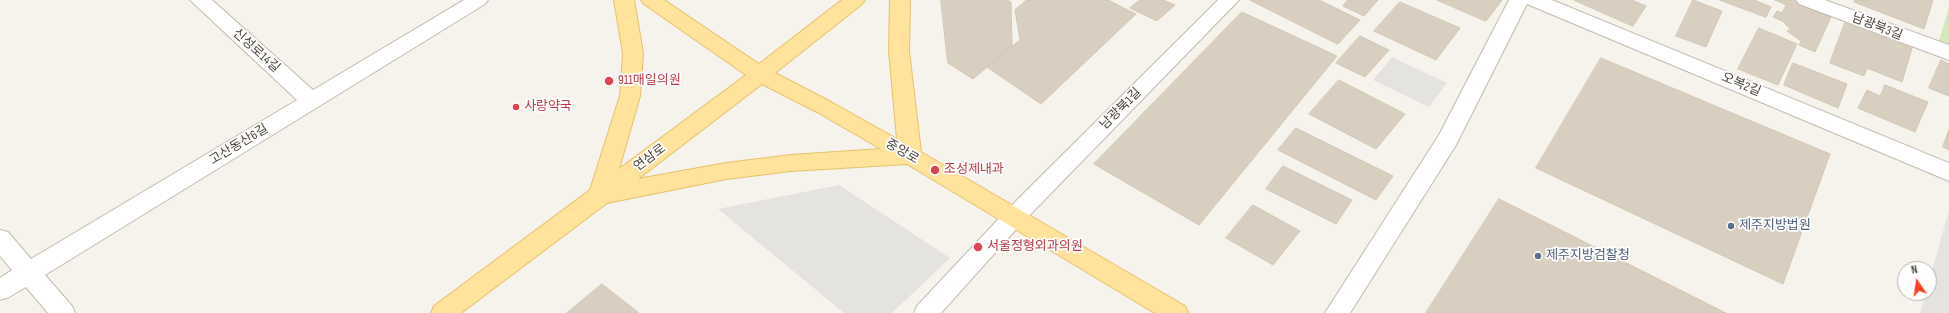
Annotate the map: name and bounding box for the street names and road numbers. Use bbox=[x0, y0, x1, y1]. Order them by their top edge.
street label: 남광북3길 bbox=[1849, 10, 1905, 44]
street label: 신성로14길 bbox=[229, 26, 283, 76]
street label: 오복2길 bbox=[1719, 70, 1763, 100]
street label: 남광북1길 bbox=[1097, 85, 1145, 133]
street label: 고산동산6길 bbox=[207, 121, 271, 169]
street label: 중앙로 bbox=[883, 136, 921, 168]
street label: 연삼로 bbox=[631, 141, 669, 175]

